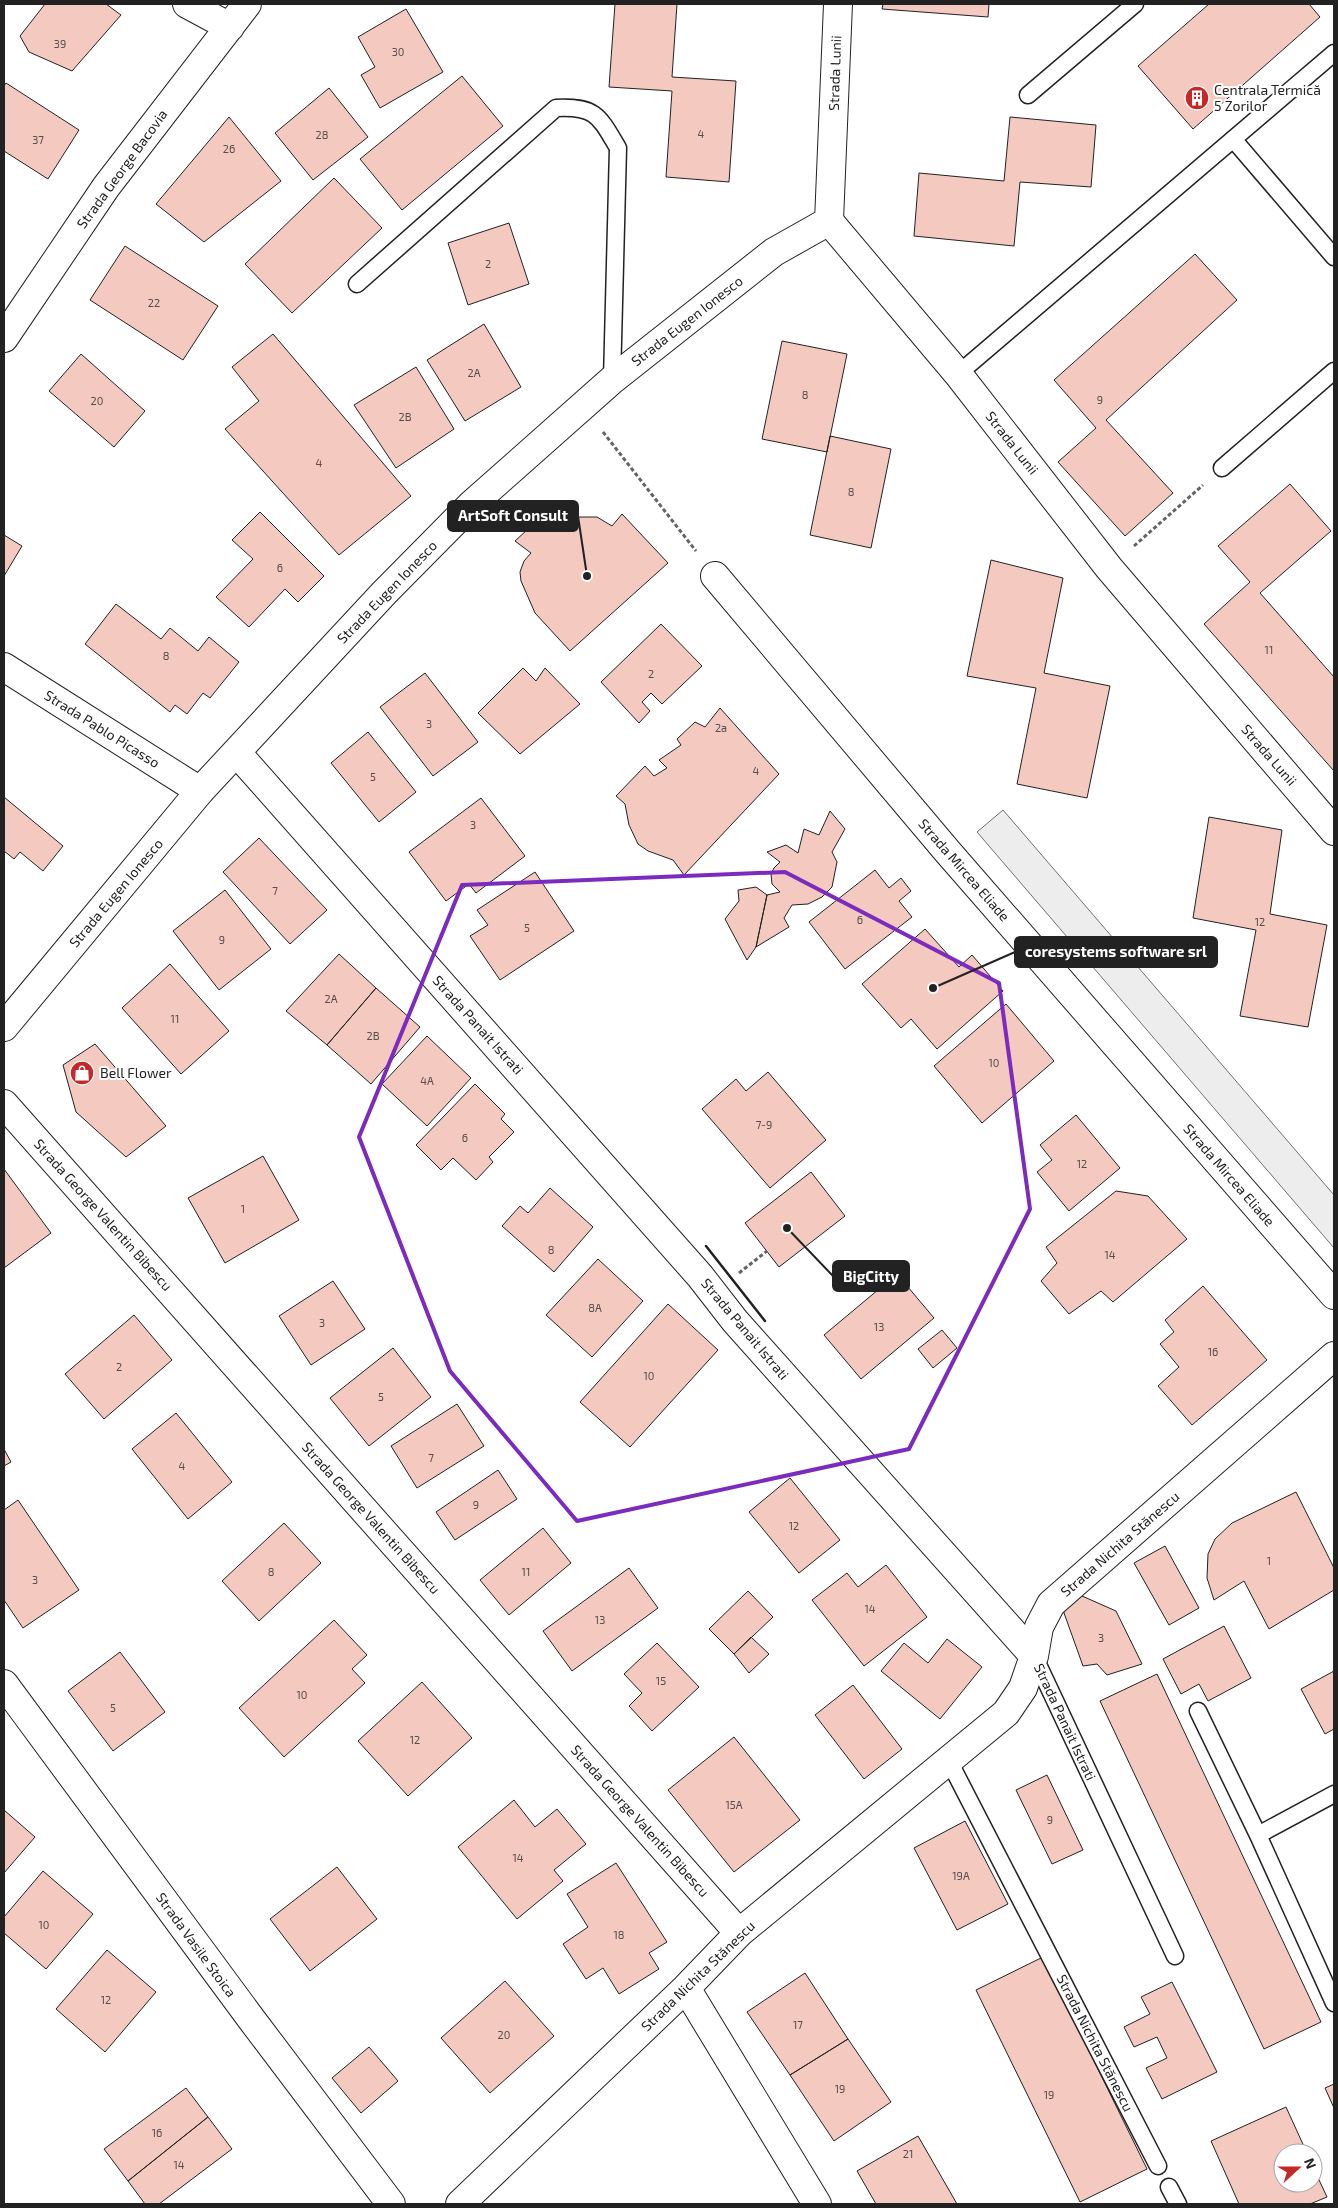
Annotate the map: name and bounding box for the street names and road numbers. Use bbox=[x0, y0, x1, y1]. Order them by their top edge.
street label: Strada Lunii bbox=[825, 35, 844, 111]
street label: Strada George Bacovia bbox=[73, 106, 170, 232]
street label: Strada Eugen Ionesco bbox=[628, 272, 746, 369]
street label: Strada Lunii bbox=[982, 408, 1042, 478]
street label: Strada Eugen Ionesco bbox=[333, 537, 440, 647]
street label: Strada Pablo Picasso bbox=[41, 686, 163, 771]
street label: Strada Lunii bbox=[1238, 721, 1301, 789]
street label: Strada Mircea Eliade bbox=[915, 815, 1013, 924]
street label: Strada Eugen Ionesco bbox=[65, 835, 166, 950]
street label: Strada Panait Istrati bbox=[430, 972, 527, 1078]
street label: Strada Mircea Eliade bbox=[1180, 1120, 1278, 1229]
street label: Strada George Valentin Bibescu bbox=[31, 1135, 176, 1294]
street label: Strada Panait Istrati bbox=[698, 1275, 793, 1383]
street label: Strada George Valentin Bibescu bbox=[299, 1438, 444, 1597]
street label: Strada Nichita Stănescu bbox=[1057, 1487, 1182, 1600]
street label: Strada Panait Istrati bbox=[1031, 1661, 1100, 1783]
street label: Strada George Valentin Bibescu bbox=[568, 1741, 713, 1900]
street label: Strada Vasile Stoica bbox=[153, 1889, 240, 2000]
street label: Strada Nichita Stănescu bbox=[637, 1917, 758, 2034]
street label: Strada Nichita Stănescu bbox=[1053, 1971, 1137, 2114]

